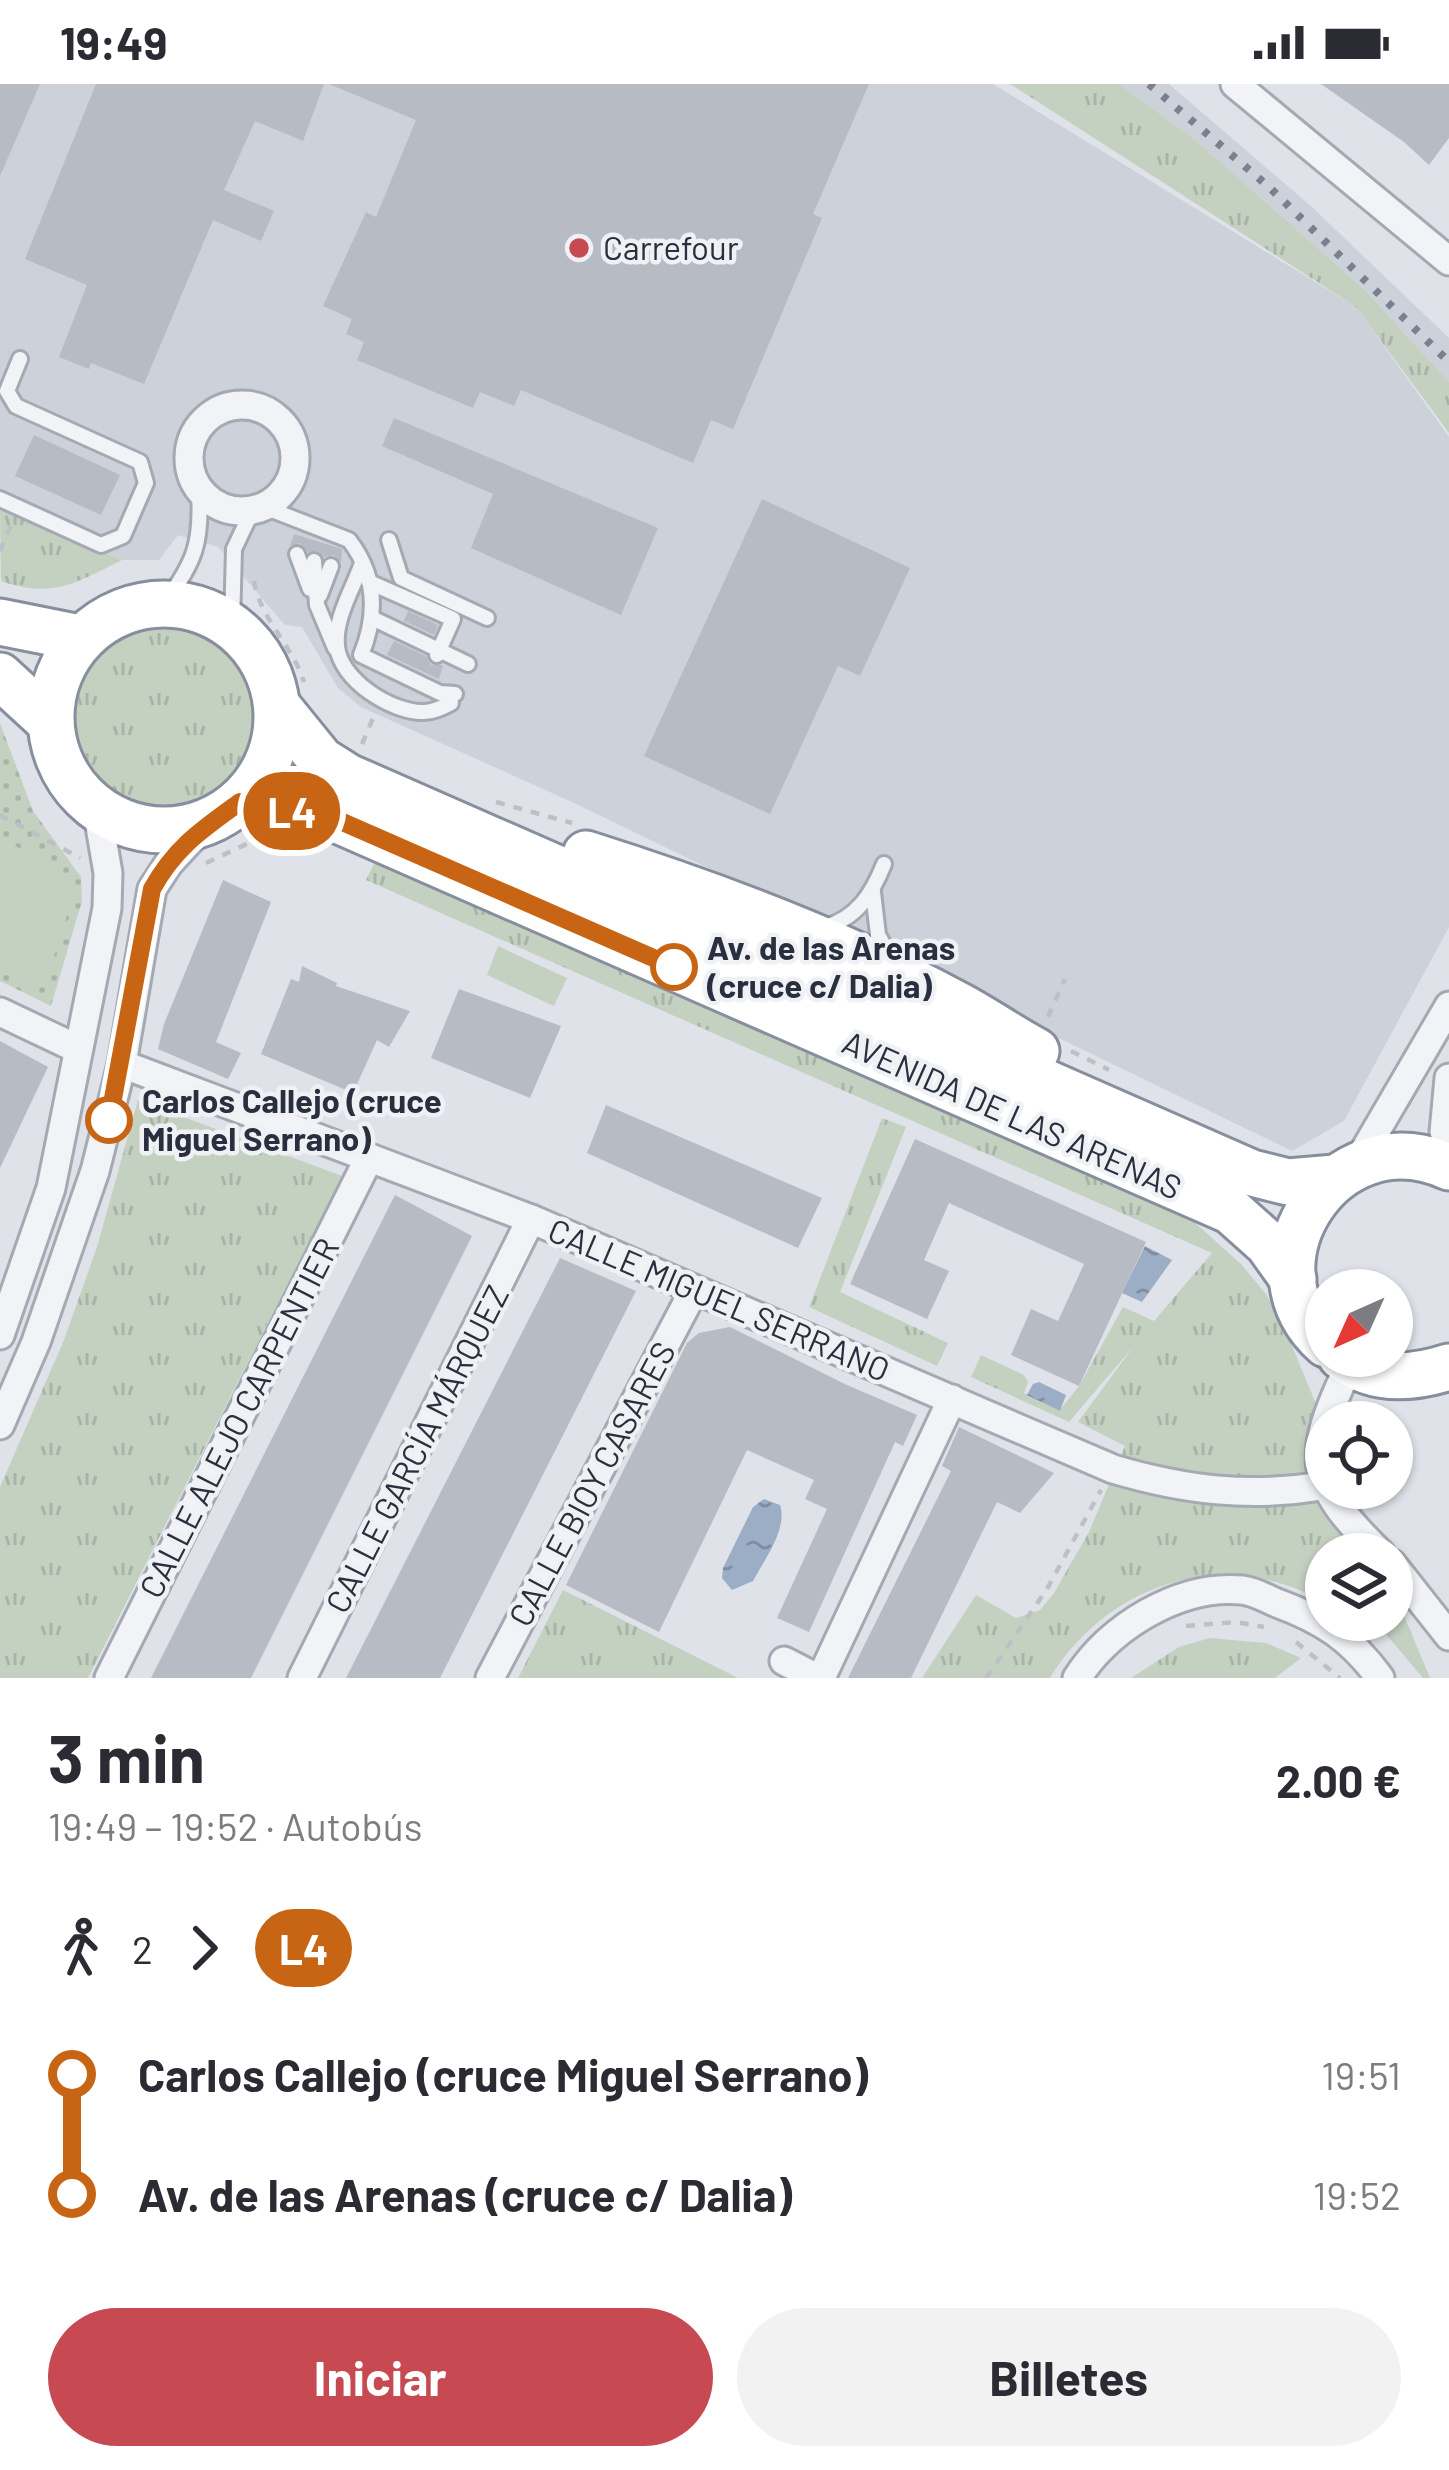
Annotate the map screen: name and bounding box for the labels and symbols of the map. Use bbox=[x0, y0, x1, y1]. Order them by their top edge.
place label: Carrefour bbox=[603, 227, 739, 267]
marker: Carrefour bbox=[566, 235, 592, 261]
line badge: L4 bbox=[238, 772, 346, 850]
place label: Av. de las Arenas (cruce c/ Dalia) bbox=[706, 927, 955, 1005]
marker: Av. de las Arenas (cruce c/ Dalia) bbox=[652, 945, 696, 989]
street label: AVENIDA DE LAS ARENAS bbox=[837, 1021, 1188, 1207]
place label: Carlos Callejo (cruce Miguel Serrano) bbox=[142, 1080, 442, 1158]
marker: Carlos Callejo (cruce Miguel Serrano) bbox=[87, 1098, 131, 1142]
street label: CALLE MIGUEL SERRANO bbox=[543, 1209, 896, 1389]
street label: CALLE ALEJO CARPENTIER bbox=[130, 1231, 346, 1604]
north arrow bbox=[1305, 1269, 1413, 1377]
street label: CALLE GARCÍA MÁRQUEZ bbox=[316, 1278, 516, 1619]
street label: CALLE BIOY CASARES bbox=[499, 1334, 683, 1633]

